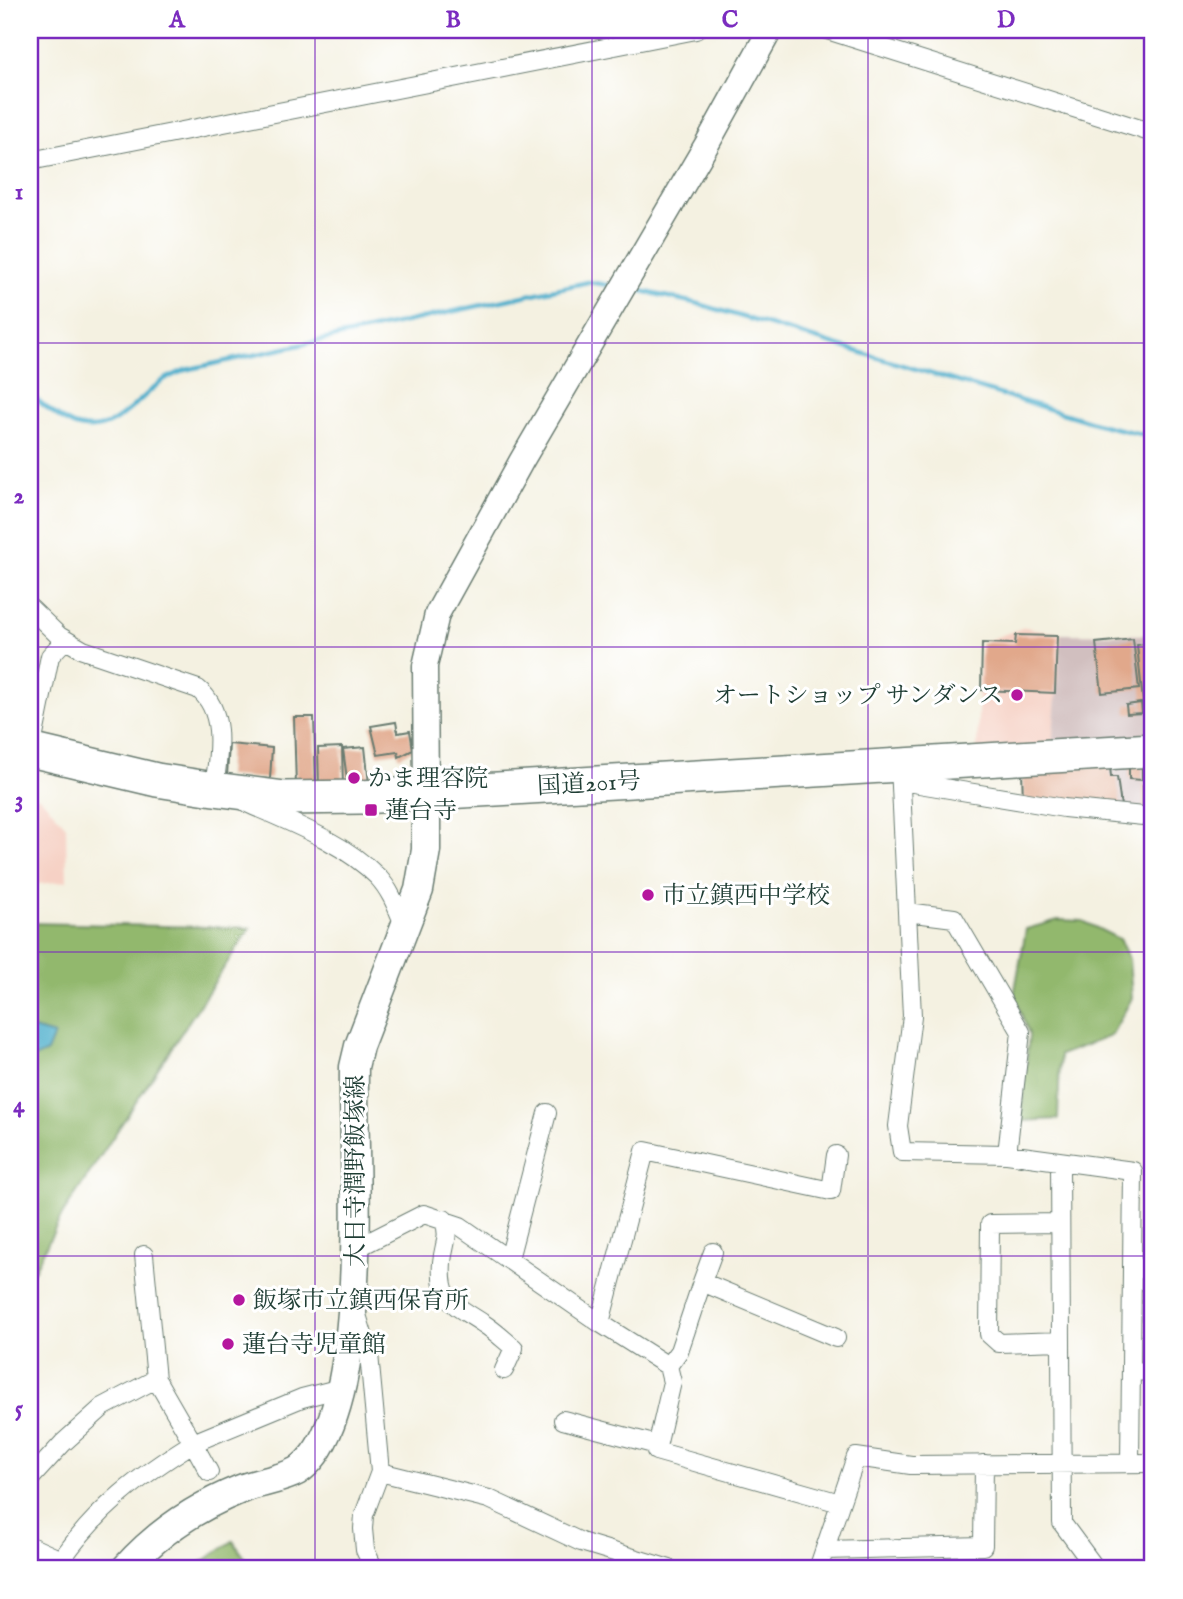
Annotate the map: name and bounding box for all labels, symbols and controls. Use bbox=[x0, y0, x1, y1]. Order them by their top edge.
text: A bbox=[168, 6, 186, 35]
text: B bbox=[445, 6, 461, 35]
text: C bbox=[722, 6, 739, 35]
text: D bbox=[997, 6, 1015, 35]
text: 1 bbox=[15, 178, 23, 207]
text: 2 bbox=[14, 482, 25, 511]
place label: オートショップ サンダンス bbox=[713, 681, 1003, 712]
marker: オートショップ サンダンス bbox=[1009, 687, 1025, 703]
place label: かま理容院 bbox=[368, 764, 488, 795]
street label: 国道201号 bbox=[536, 766, 642, 803]
marker: かま理容院 bbox=[346, 770, 362, 786]
text: 3 bbox=[15, 786, 23, 815]
place label: 蓮台寺 bbox=[385, 796, 457, 827]
marker: 蓮台寺 bbox=[363, 802, 379, 818]
place label: 市立鎮西中学校 bbox=[662, 881, 830, 912]
marker: 市立鎮西中学校 bbox=[640, 887, 656, 903]
street label: 大日寺潤野飯塚線 bbox=[341, 1075, 372, 1267]
text: 4 bbox=[13, 1091, 25, 1120]
place label: 飯塚市立鎮西保育所 bbox=[253, 1286, 469, 1317]
marker: 飯塚市立鎮西保育所 bbox=[231, 1292, 247, 1308]
place label: 蓮台寺児童館 bbox=[242, 1330, 386, 1361]
marker: 蓮台寺児童館 bbox=[220, 1336, 236, 1352]
text: 5 bbox=[15, 1395, 24, 1424]

